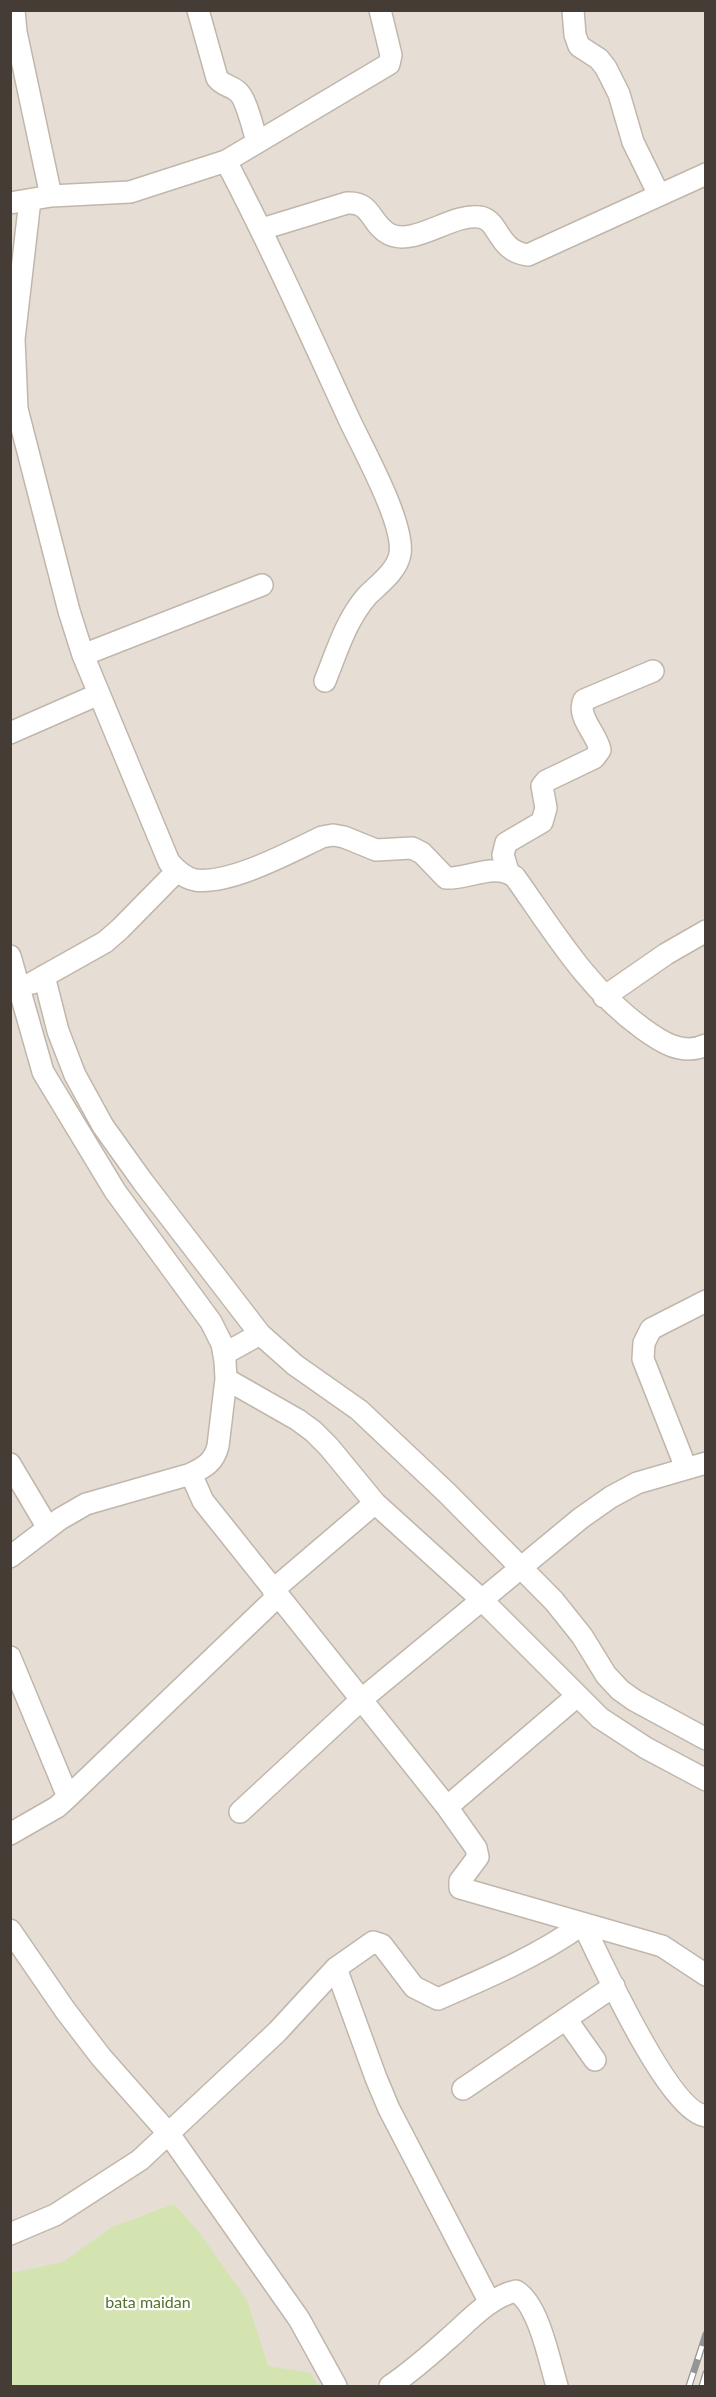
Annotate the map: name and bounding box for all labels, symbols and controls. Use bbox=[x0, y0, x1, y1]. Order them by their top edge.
park label: bata maidan bbox=[105, 2293, 191, 2313]

